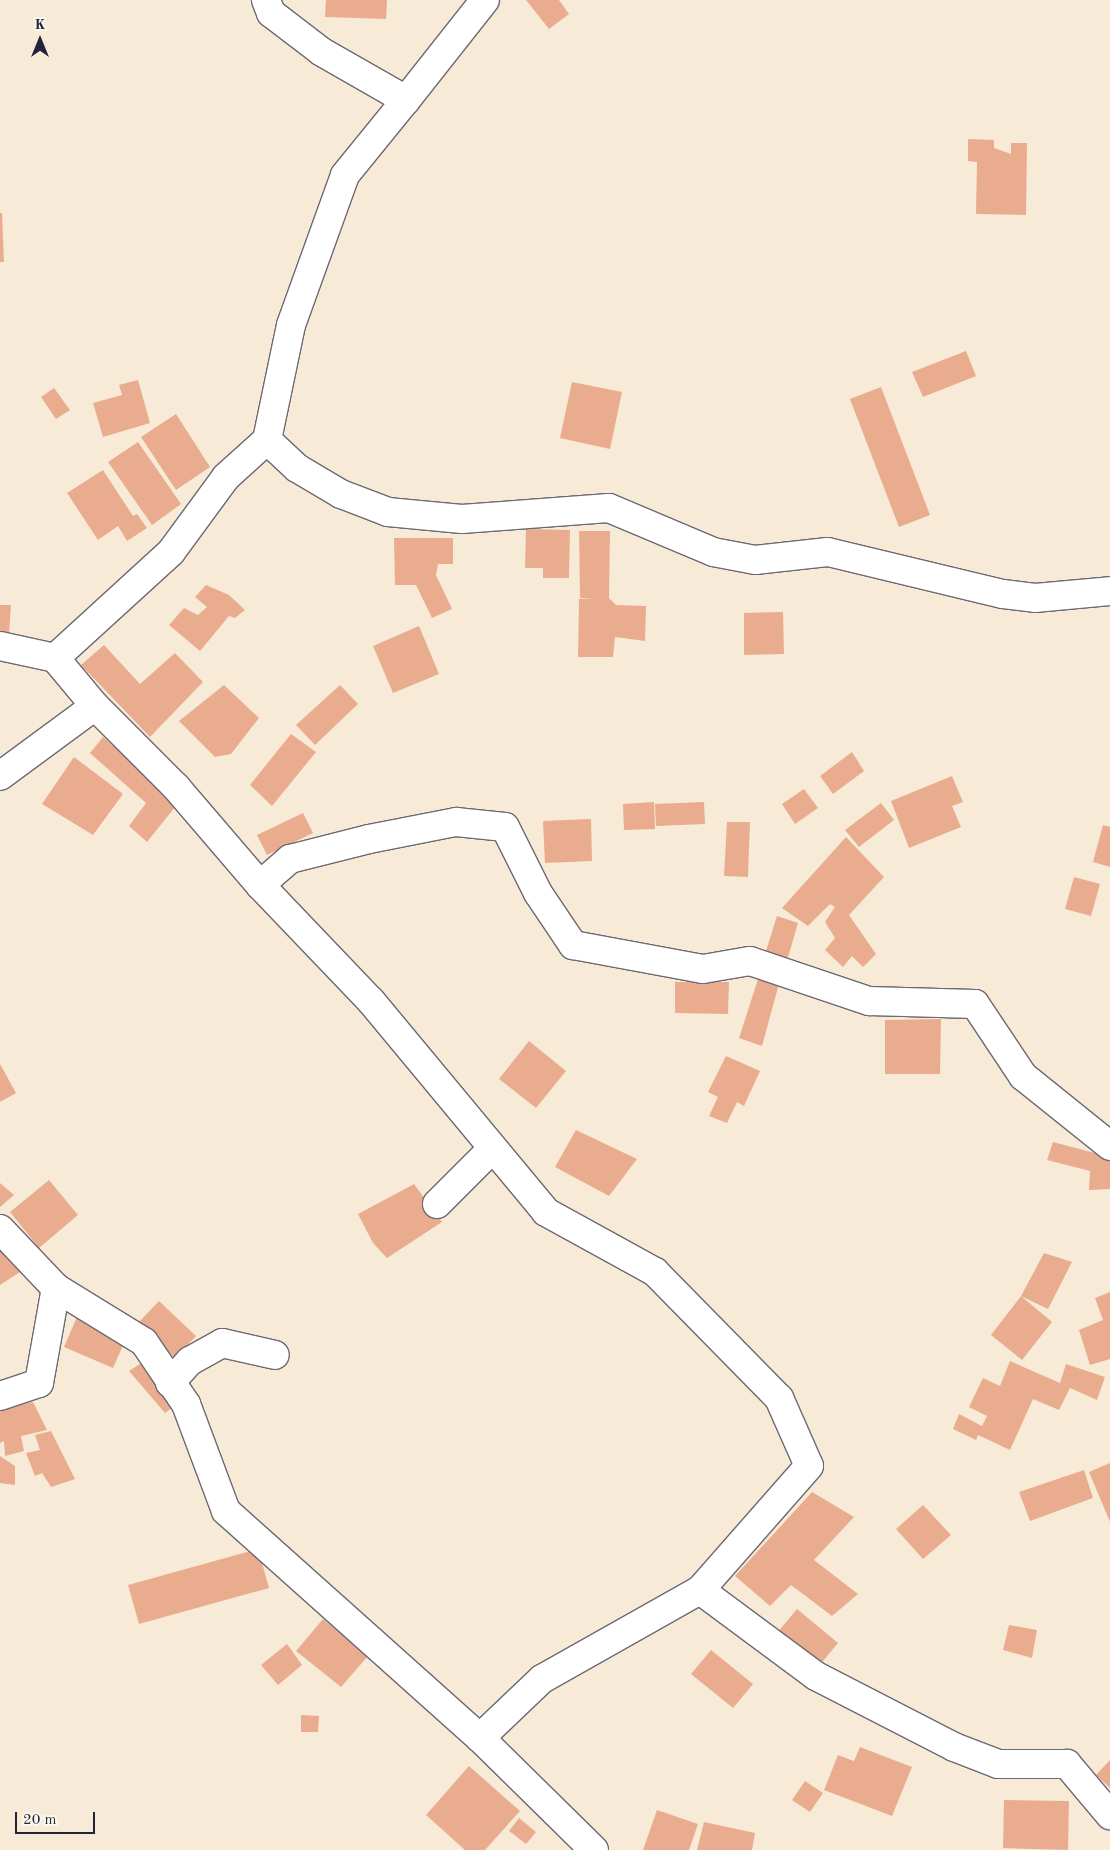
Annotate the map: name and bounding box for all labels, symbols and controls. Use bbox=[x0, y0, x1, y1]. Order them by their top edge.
north arrow bbox=[15, 15, 65, 65]
text: K bbox=[35, 18, 45, 32]
scale bar bbox=[18, 1802, 98, 1834]
text: 20 m bbox=[23, 1813, 57, 1828]

